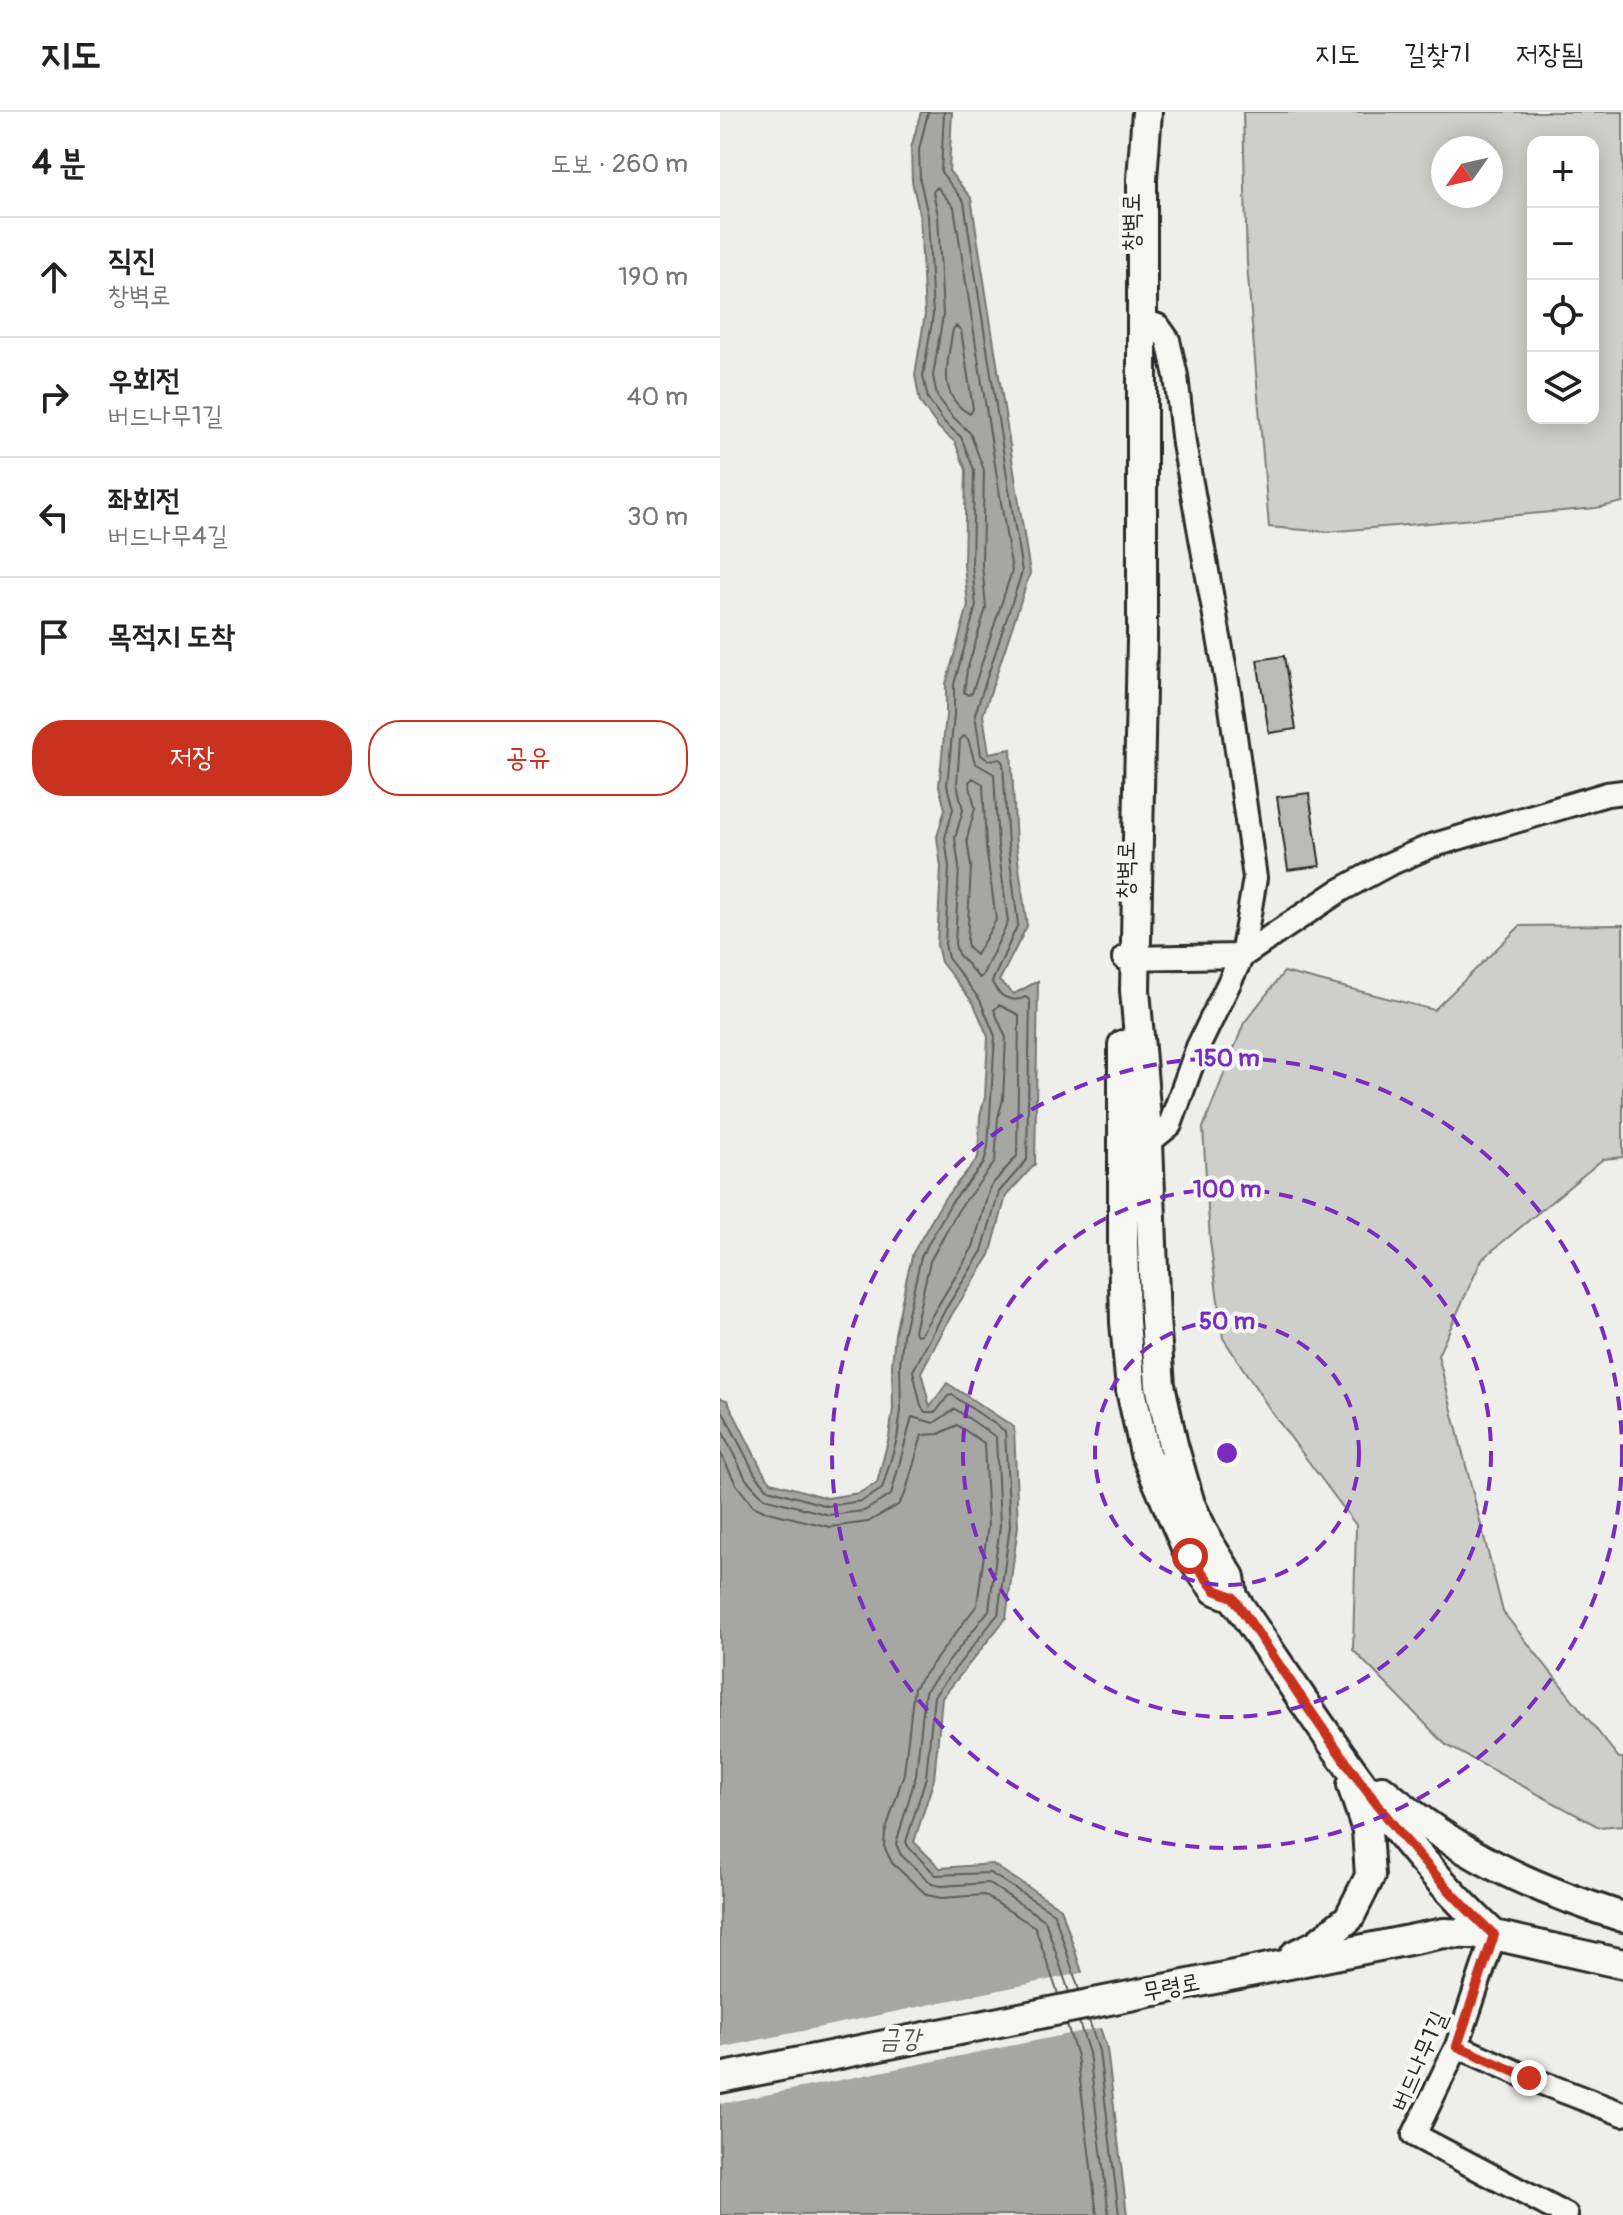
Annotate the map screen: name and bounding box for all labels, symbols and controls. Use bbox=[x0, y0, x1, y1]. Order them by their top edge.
text: 지도 bbox=[40, 31, 101, 79]
text: 지도 bbox=[1315, 37, 1360, 72]
text: 길찾기 bbox=[1404, 37, 1471, 72]
text: 저장됨 bbox=[1515, 37, 1583, 72]
north arrow bbox=[1431, 136, 1503, 208]
map controls bbox=[1527, 136, 1599, 424]
button: + bbox=[1527, 136, 1599, 208]
text: 4 분 bbox=[32, 142, 86, 185]
text: 도보 · 260 m bbox=[550, 148, 688, 180]
street label: 창벽로 bbox=[1117, 193, 1146, 251]
button: − bbox=[1527, 208, 1599, 280]
text: 직진 bbox=[108, 242, 156, 279]
icon: ahead bbox=[32, 255, 76, 299]
text: 190 m bbox=[618, 261, 688, 293]
text: 창벽로 bbox=[108, 280, 171, 312]
button: locate bbox=[1527, 280, 1599, 352]
button: layers bbox=[1527, 352, 1599, 424]
text: 우회전 bbox=[108, 362, 180, 399]
icon: right bbox=[32, 375, 76, 419]
text: 40 m bbox=[626, 381, 688, 413]
text: 버드나무1길 bbox=[108, 400, 223, 432]
text: 좌회전 bbox=[108, 482, 180, 519]
icon: left bbox=[32, 495, 76, 539]
text: 30 m bbox=[627, 501, 688, 533]
text: 버드나무4길 bbox=[108, 520, 228, 552]
icon: arrive bbox=[32, 615, 76, 659]
text: 목적지 도착 bbox=[108, 618, 235, 655]
button: 저장 bbox=[32, 720, 352, 796]
button: 공유 bbox=[368, 720, 688, 796]
street label: 창벽로 bbox=[1111, 841, 1141, 899]
text: 150 m bbox=[1194, 1044, 1260, 1073]
text: 100 m bbox=[1193, 1175, 1261, 1204]
text: 50 m bbox=[1199, 1307, 1255, 1336]
centre of rings bbox=[1213, 1439, 1241, 1467]
route start bbox=[1172, 1538, 1208, 1574]
street label: 무령로 bbox=[1140, 1967, 1202, 2007]
street label: 버드나무1길 bbox=[1384, 2007, 1454, 2115]
water label: 금강 bbox=[879, 2023, 924, 2055]
route end bbox=[1511, 2060, 1547, 2096]

